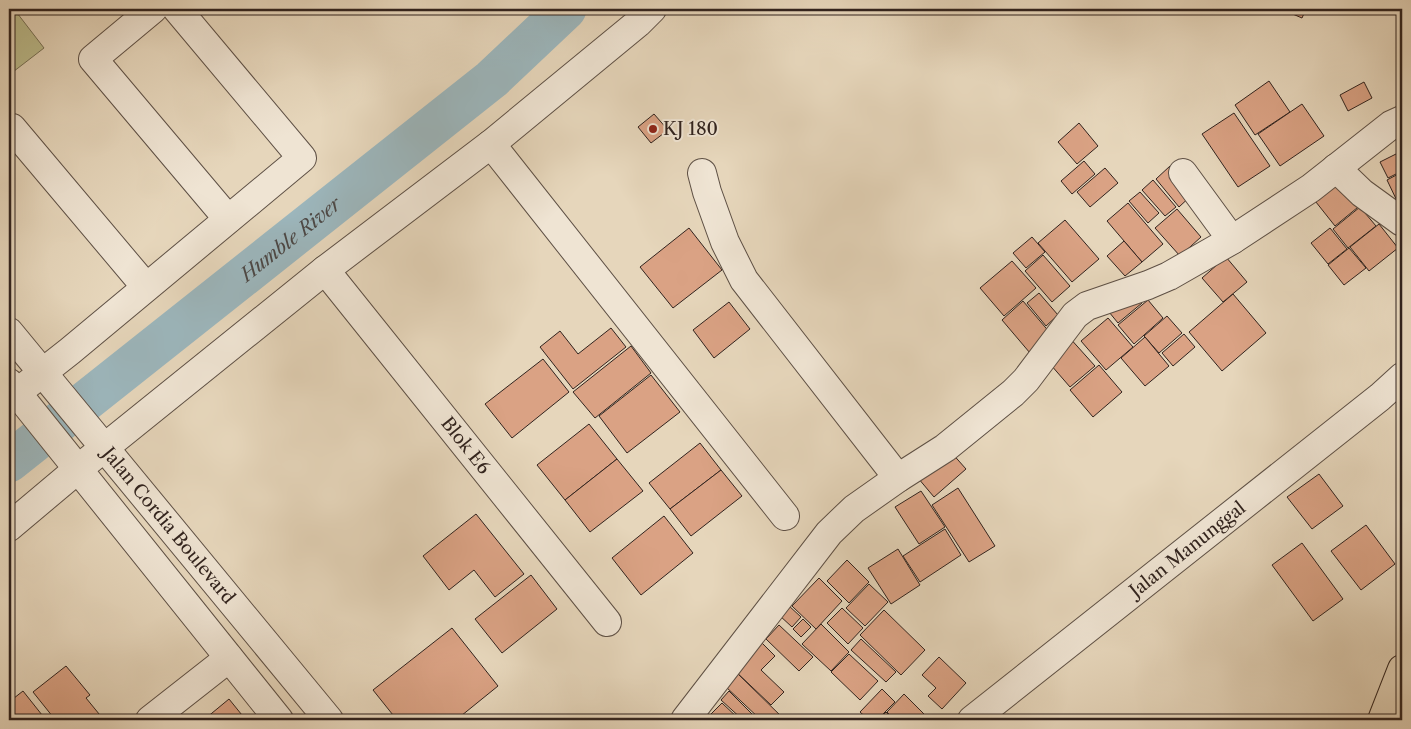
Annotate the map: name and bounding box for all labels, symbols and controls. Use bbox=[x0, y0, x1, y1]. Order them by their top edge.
place label: KJ 180 bbox=[663, 118, 718, 140]
marker: KJ 180 bbox=[647, 123, 659, 135]
water label: Humble River bbox=[234, 192, 347, 288]
street label: Blok E6 bbox=[436, 413, 495, 479]
street label: Jalan Cordia Boulevard bbox=[96, 441, 240, 608]
street label: Jalan Manunggal bbox=[1123, 497, 1250, 604]

